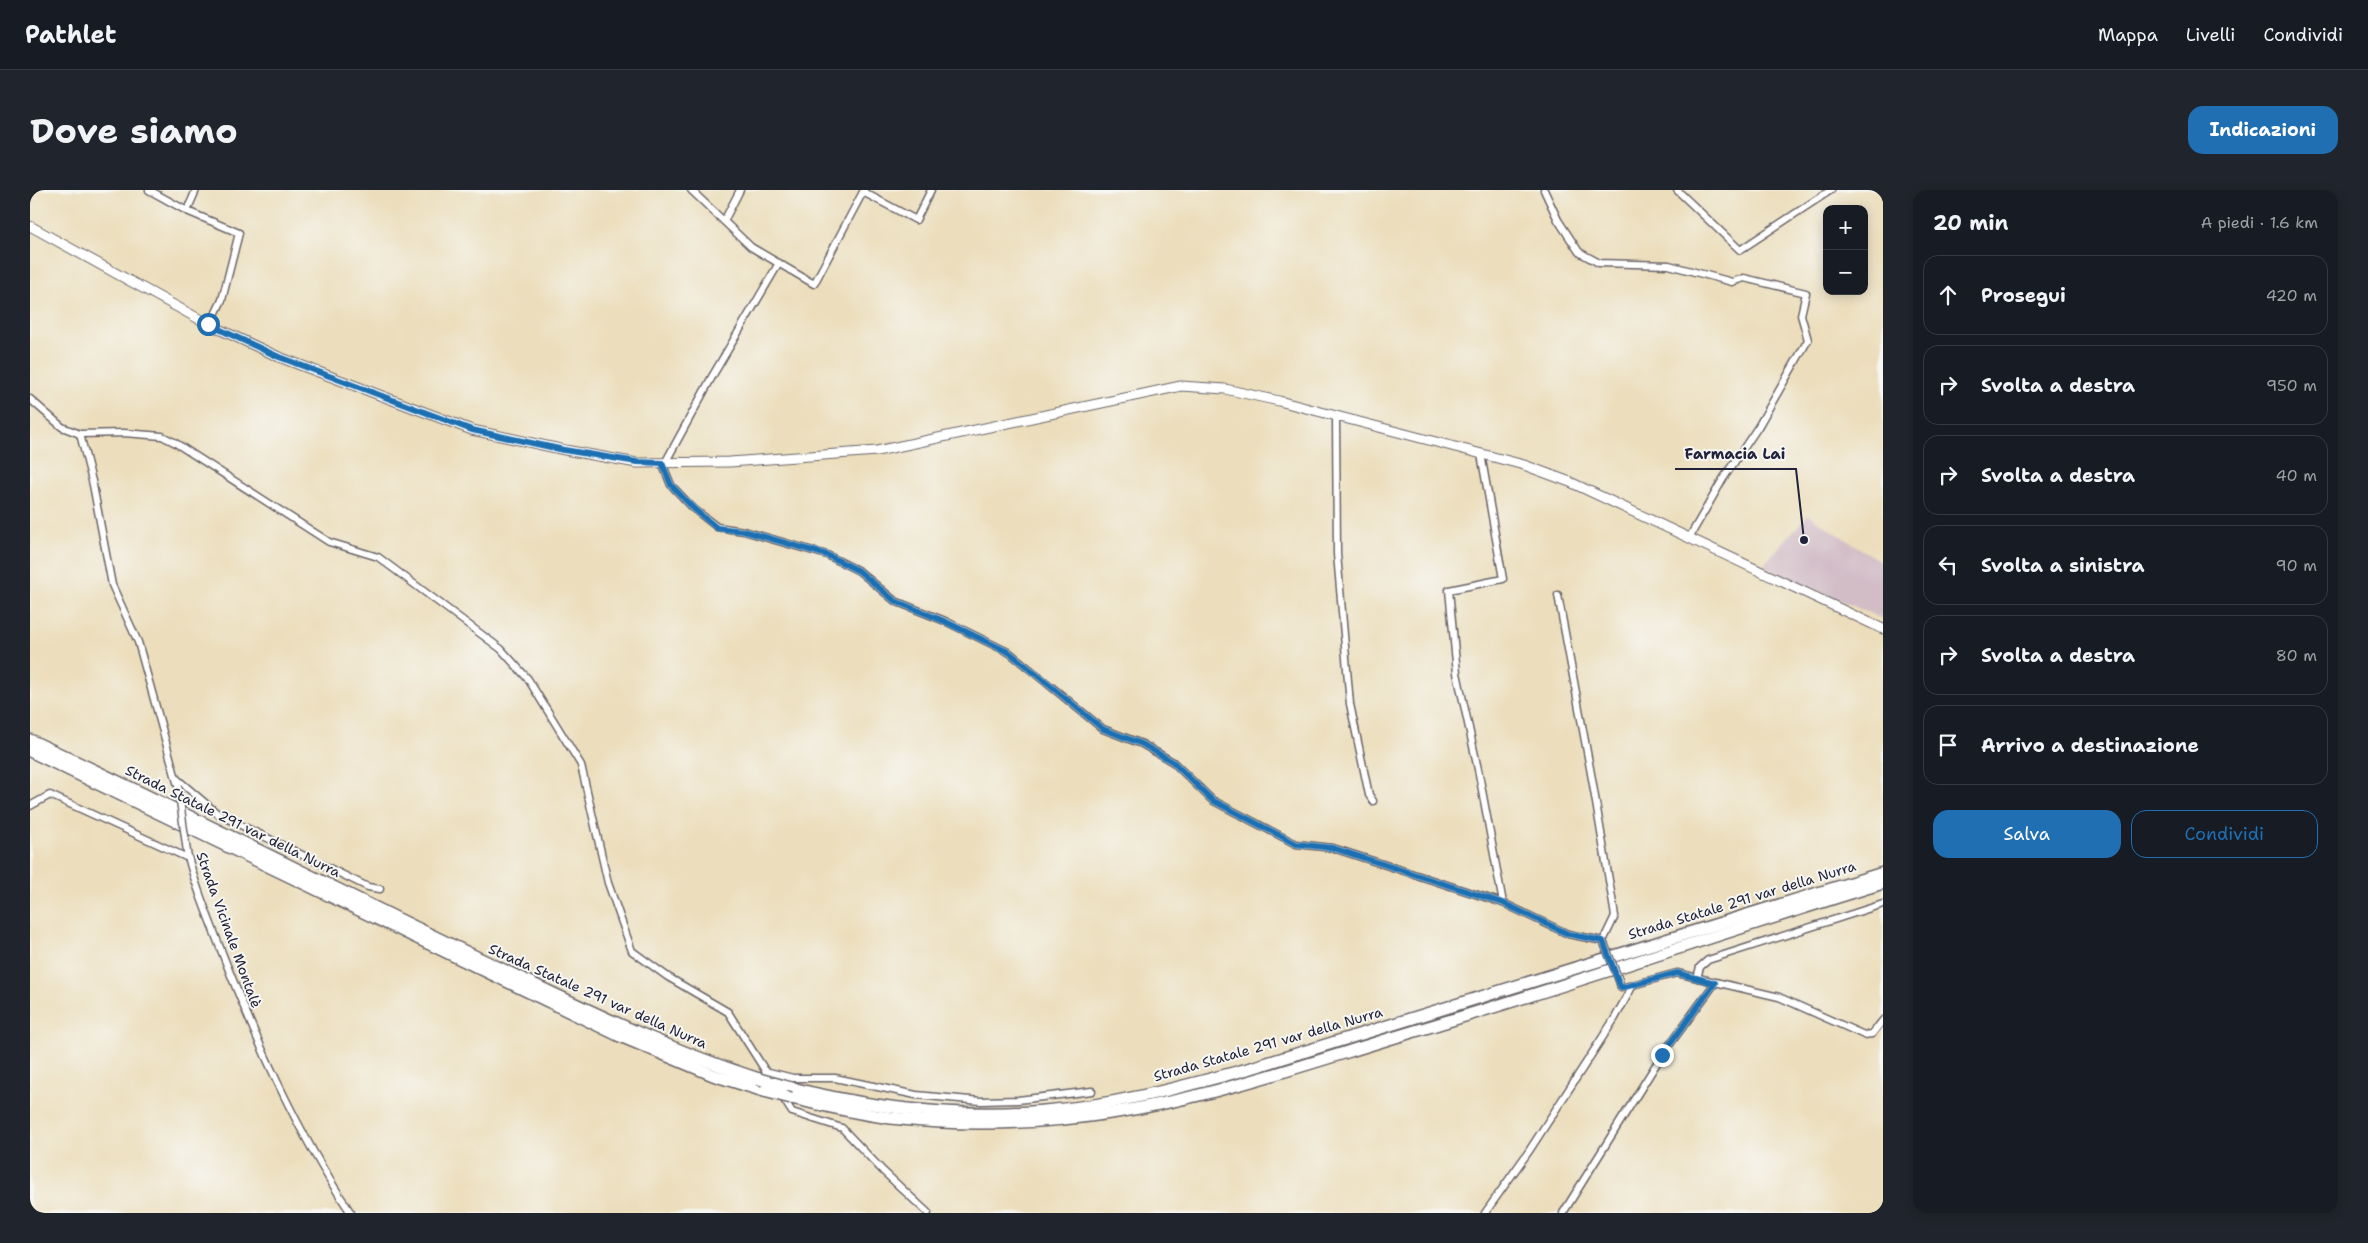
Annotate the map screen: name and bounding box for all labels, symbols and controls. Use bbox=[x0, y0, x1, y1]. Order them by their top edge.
text: Pathlet bbox=[25, 19, 116, 51]
text: Mappa bbox=[2098, 23, 2158, 47]
text: Livelli bbox=[2186, 23, 2235, 47]
text: Condividi bbox=[2263, 23, 2343, 47]
button: Indicazioni bbox=[2188, 106, 2338, 154]
text: Dove siamo bbox=[30, 107, 238, 154]
map controls bbox=[1823, 205, 1868, 295]
button: + bbox=[1823, 205, 1868, 250]
text: 20 min bbox=[1933, 209, 2008, 237]
text: A piedi · 1.6 km bbox=[2201, 212, 2318, 233]
button: − bbox=[1823, 250, 1868, 295]
icon: ahead bbox=[1934, 281, 1962, 309]
text: Prosegui bbox=[1981, 283, 2066, 308]
text: 420 m bbox=[2266, 285, 2317, 306]
route start bbox=[197, 313, 220, 336]
icon: right bbox=[1934, 371, 1962, 399]
text: Svolta a destra bbox=[1981, 373, 2135, 398]
text: 950 m bbox=[2266, 375, 2317, 396]
callout: Farmacia Lai bbox=[1675, 439, 1796, 469]
text: Farmacia Lai bbox=[1685, 444, 1785, 464]
icon: right bbox=[1934, 461, 1962, 489]
text: Svolta a destra bbox=[1981, 463, 2135, 488]
text: 40 m bbox=[2275, 465, 2317, 486]
icon: left bbox=[1934, 551, 1962, 579]
text: Svolta a sinistra bbox=[1981, 553, 2144, 578]
text: 90 m bbox=[2276, 555, 2317, 576]
icon: right bbox=[1934, 641, 1962, 669]
text: Svolta a destra bbox=[1981, 643, 2135, 668]
text: 80 m bbox=[2276, 645, 2317, 666]
icon: arrive bbox=[1934, 731, 1962, 759]
text: Arrivo a destinazione bbox=[1981, 733, 2199, 758]
street label: Strada Statale 291 var della Nurra bbox=[122, 761, 344, 881]
button: Salva bbox=[1933, 810, 2121, 858]
button: Condividi bbox=[2131, 810, 2318, 858]
street label: Strada Vicinale Montalè bbox=[192, 850, 266, 1010]
street label: Strada Statale 291 var della Nurra bbox=[1626, 857, 1858, 943]
street label: Strada Statale 291 var della Nurra bbox=[486, 940, 710, 1053]
street label: Strada Statale 291 var della Nurra bbox=[1152, 1003, 1385, 1085]
route end bbox=[1651, 1044, 1674, 1067]

